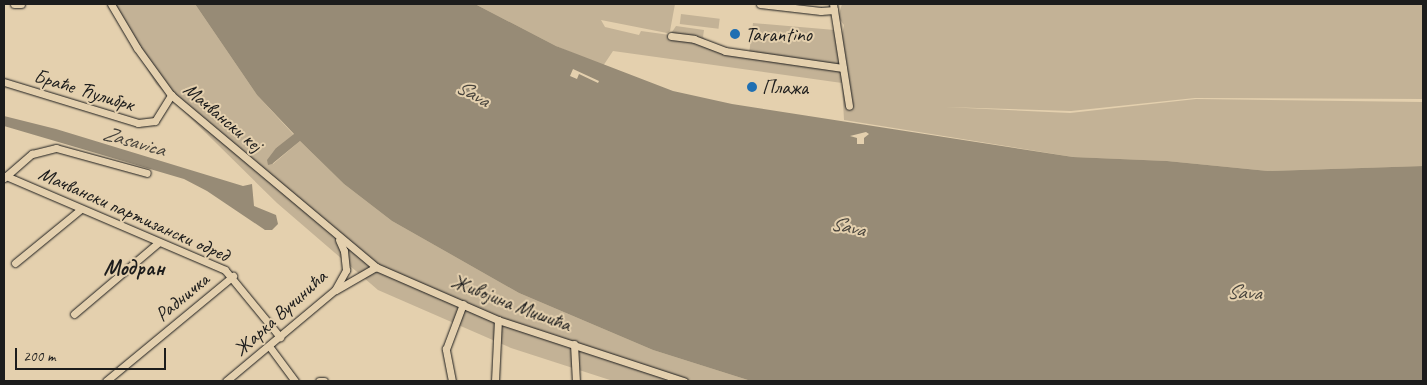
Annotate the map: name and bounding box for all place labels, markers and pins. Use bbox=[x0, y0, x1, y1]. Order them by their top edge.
place label: Tarantino bbox=[745, 22, 812, 46]
marker: Tarantino bbox=[729, 28, 741, 40]
place label: Плажа bbox=[762, 75, 808, 99]
marker: Плажа bbox=[746, 81, 758, 93]

